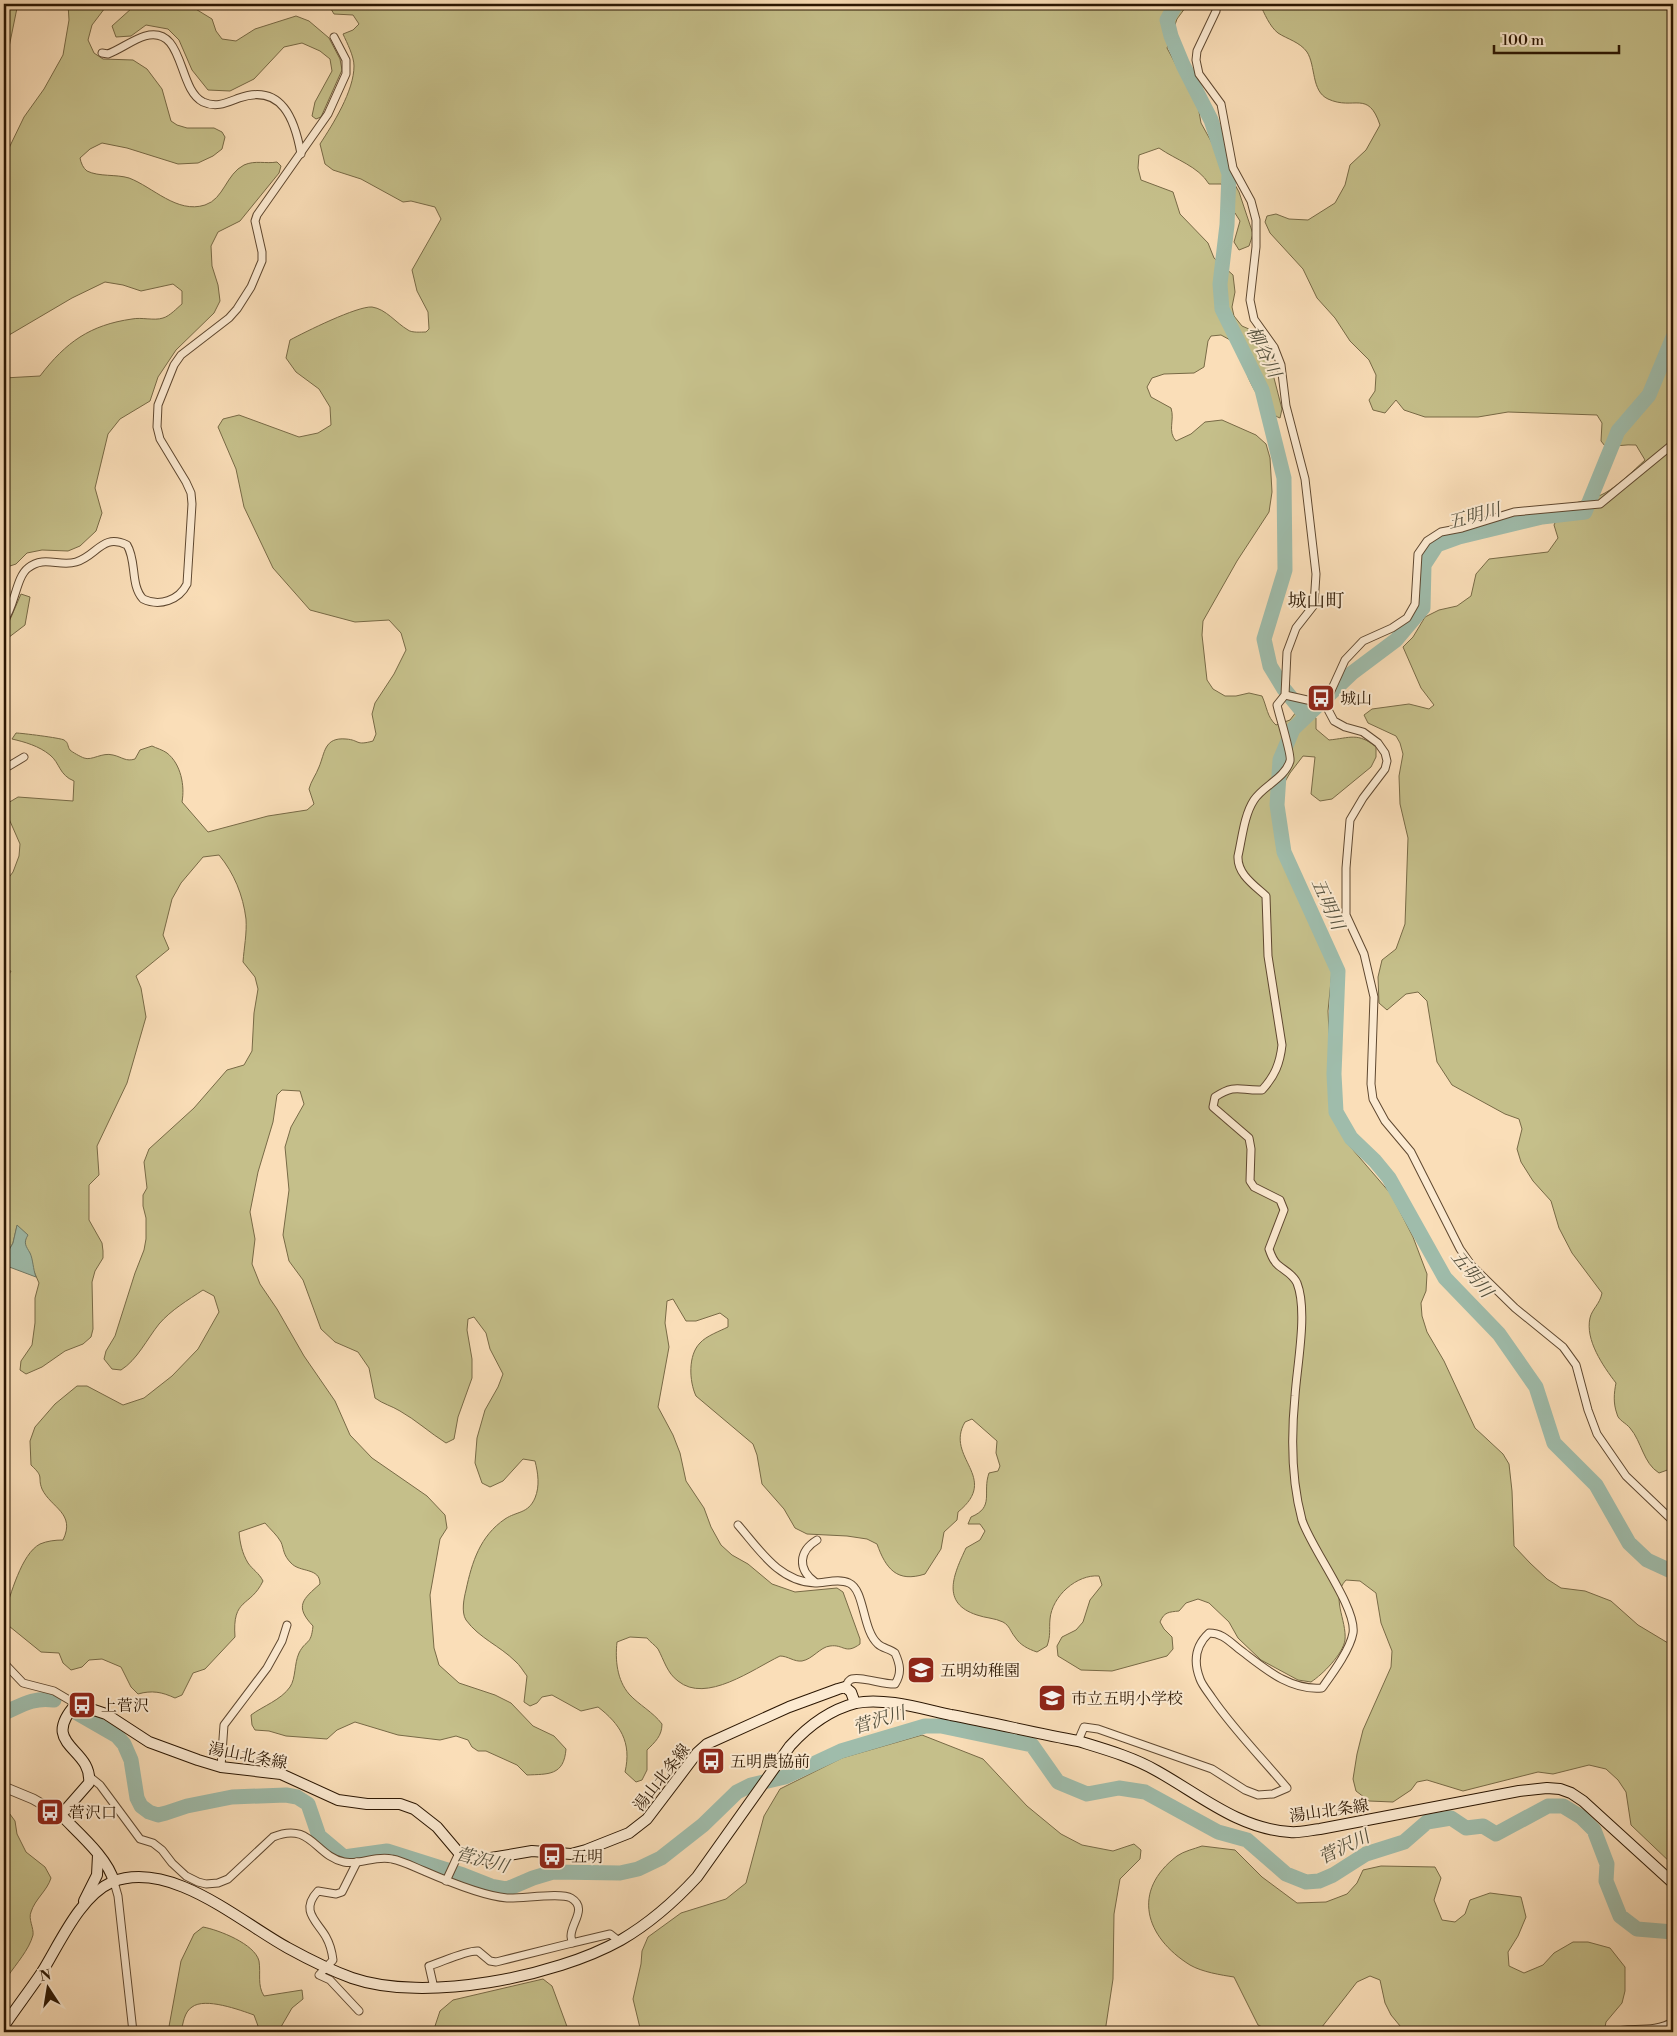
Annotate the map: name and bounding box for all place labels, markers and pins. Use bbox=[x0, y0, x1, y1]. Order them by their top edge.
bus stop icon: 城山 bbox=[1306, 683, 1336, 713]
place label: 城山 bbox=[1340, 689, 1372, 709]
school or university icon: 五明幼稚園 bbox=[906, 1655, 936, 1685]
place label: 五明幼稚園 bbox=[940, 1661, 1020, 1681]
school or university icon: 市立五明小学校 bbox=[1037, 1683, 1067, 1713]
place label: 市立五明小学校 bbox=[1071, 1689, 1183, 1709]
bus stop icon: 上菅沢 bbox=[67, 1690, 97, 1720]
place label: 上菅沢 bbox=[101, 1696, 149, 1716]
bus stop icon: 五明農協前 bbox=[696, 1746, 726, 1776]
place label: 五明農協前 bbox=[730, 1752, 810, 1772]
bus stop icon: 菅沢口 bbox=[35, 1797, 65, 1827]
place label: 菅沢口 bbox=[69, 1803, 117, 1823]
bus stop icon: 五明 bbox=[537, 1841, 567, 1871]
place label: 五明 bbox=[571, 1847, 603, 1867]

